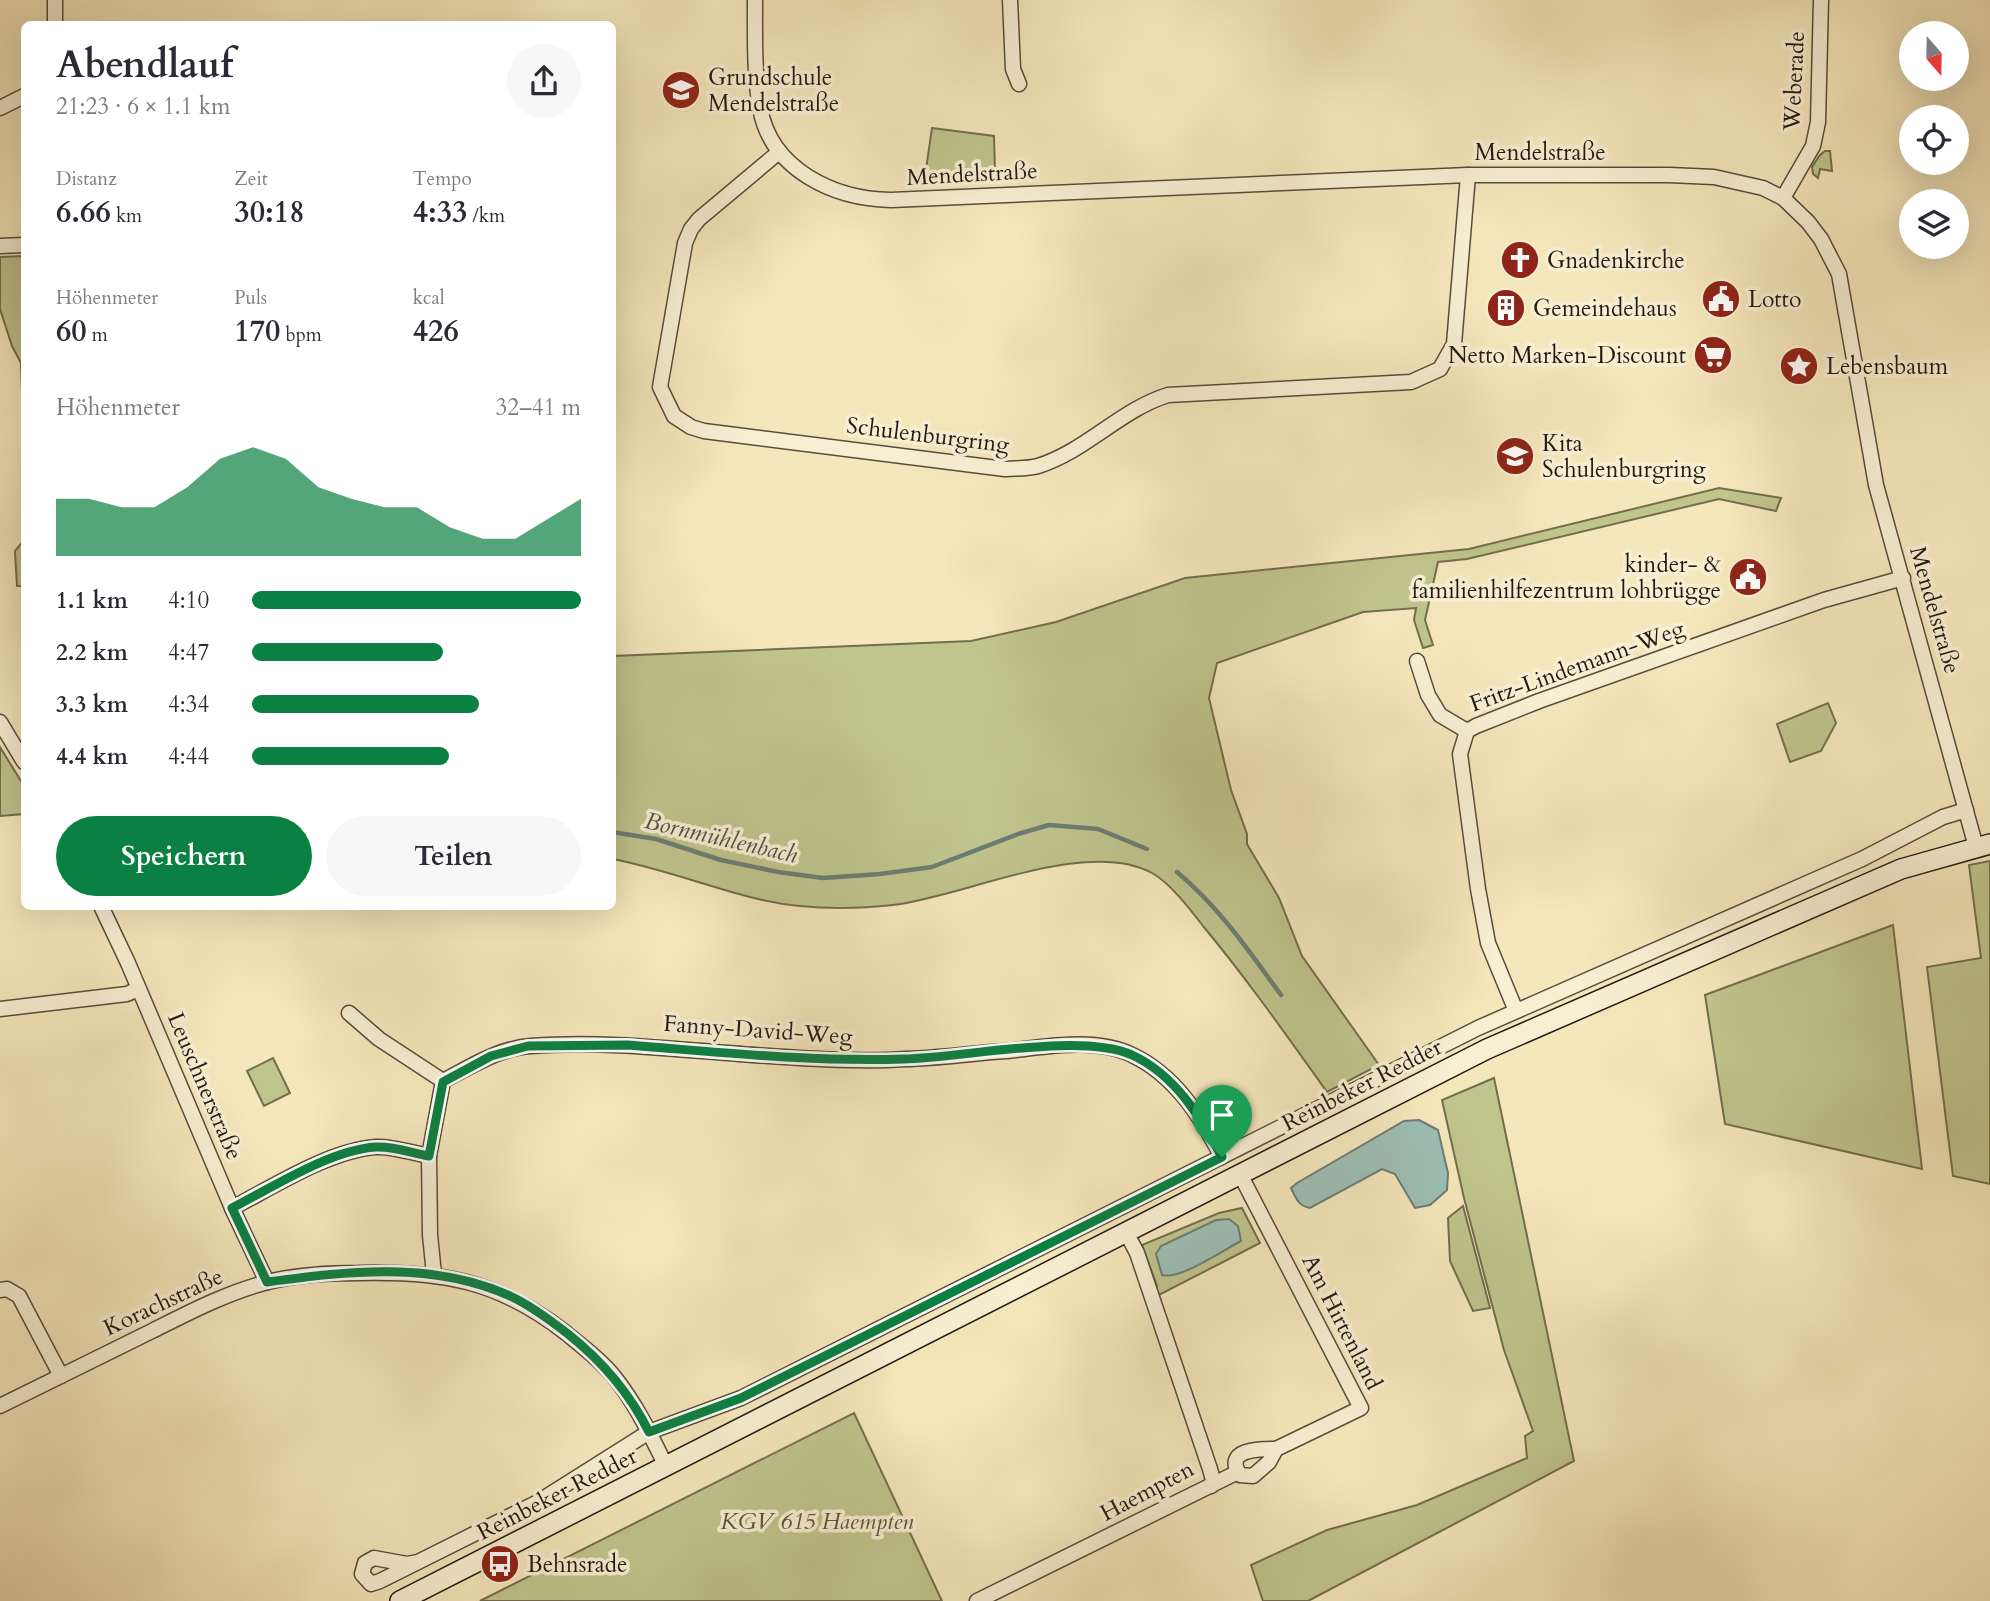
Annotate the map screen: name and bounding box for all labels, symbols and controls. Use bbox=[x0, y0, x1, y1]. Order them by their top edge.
north arrow bbox=[1899, 21, 1969, 91]
map controls bbox=[1899, 21, 1969, 259]
street label: Weberade bbox=[1776, 30, 1812, 133]
text: Abendlauf bbox=[56, 39, 233, 91]
button: share bbox=[507, 44, 581, 118]
place label: Grundschule Mendelstraße bbox=[708, 62, 839, 119]
school or university icon: Grundschule Mendelstraße bbox=[660, 69, 702, 111]
text: 21:23 · 6 × 1.1 km bbox=[56, 91, 230, 122]
button: locate bbox=[1899, 105, 1969, 175]
street label: Mendelstraße bbox=[1474, 137, 1606, 168]
street label: Mendelstraße bbox=[906, 155, 1038, 193]
text: Distanz bbox=[56, 166, 117, 192]
text: Zeit bbox=[234, 166, 268, 192]
text: Tempo bbox=[413, 166, 472, 192]
button: layers bbox=[1899, 189, 1969, 259]
text: 6.66 bbox=[56, 192, 111, 233]
text: 30:18 bbox=[234, 192, 305, 233]
text: 4:33 bbox=[413, 192, 467, 233]
text: km bbox=[111, 203, 142, 229]
text: /km bbox=[467, 203, 505, 229]
church icon: Gnadenkirche bbox=[1499, 239, 1541, 281]
place label: Gnadenkirche bbox=[1547, 245, 1685, 276]
public building icon: Lotto bbox=[1700, 278, 1742, 320]
place label: Lotto bbox=[1748, 284, 1801, 315]
text: Höhenmeter bbox=[56, 285, 158, 311]
text: Puls bbox=[234, 285, 267, 311]
text: kcal bbox=[413, 285, 445, 311]
building icon: Gemeindehaus bbox=[1485, 287, 1527, 329]
place label: Gemeindehaus bbox=[1533, 293, 1677, 324]
text: 60 bbox=[56, 311, 87, 352]
text: 170 bbox=[234, 311, 280, 352]
text: 426 bbox=[413, 311, 459, 352]
text: m bbox=[87, 322, 108, 348]
text: bpm bbox=[280, 322, 322, 348]
supermarket icon: Netto Marken-Discount bbox=[1692, 334, 1734, 376]
place label: Netto Marken-Discount bbox=[1448, 340, 1686, 371]
place icon: Lebensbaum bbox=[1778, 345, 1820, 387]
place label: Lebensbaum bbox=[1826, 351, 1949, 382]
text: Höhenmeter bbox=[56, 392, 180, 423]
text: 32–41 m bbox=[496, 392, 581, 423]
street label: Schulenburgring bbox=[845, 410, 1011, 460]
place label: Kita Schulenburgring bbox=[1542, 428, 1706, 485]
school or university icon: Kita Schulenburgring bbox=[1494, 435, 1536, 477]
street label: Mendelstraße bbox=[1902, 543, 1968, 677]
place label: kinder- & familienhilfezentrum lohbrügge bbox=[1412, 549, 1721, 606]
public building icon: kinder- & familienhilfezentrum lohbrügge bbox=[1727, 556, 1769, 598]
text: 1.1 km bbox=[56, 585, 128, 616]
text: 4:10 bbox=[168, 585, 209, 616]
street label: Fritz-Lindemann-Weg bbox=[1465, 613, 1689, 719]
text: 2.2 km bbox=[56, 637, 128, 668]
text: 4:47 bbox=[168, 637, 209, 668]
text: 3.3 km bbox=[56, 689, 128, 720]
text: 4:34 bbox=[168, 689, 209, 720]
text: 4.4 km bbox=[56, 741, 128, 772]
text: 4:44 bbox=[168, 741, 209, 772]
water label: Bornmühlenbach bbox=[641, 804, 801, 872]
button: Speichern bbox=[56, 816, 312, 896]
button: Teilen bbox=[326, 816, 581, 896]
street label: Leuschnerstraße bbox=[160, 1008, 250, 1164]
street label: Fanny-David-Weg bbox=[662, 1008, 854, 1052]
street label: Reinbeker Redder bbox=[1277, 1031, 1448, 1139]
pin bbox=[1192, 1085, 1252, 1157]
icon: arrive bbox=[1203, 1096, 1241, 1134]
street label: Am Hirtenland bbox=[1295, 1249, 1390, 1396]
street label: Korachstraße bbox=[98, 1261, 228, 1343]
street label: Reinbeker Redder bbox=[472, 1440, 643, 1548]
street label: Haempten bbox=[1095, 1453, 1199, 1529]
park label: KGV 615 Haempten bbox=[720, 1506, 914, 1537]
bus stop icon: Behnsrade bbox=[479, 1543, 521, 1585]
place label: Behnsrade bbox=[527, 1549, 627, 1580]

